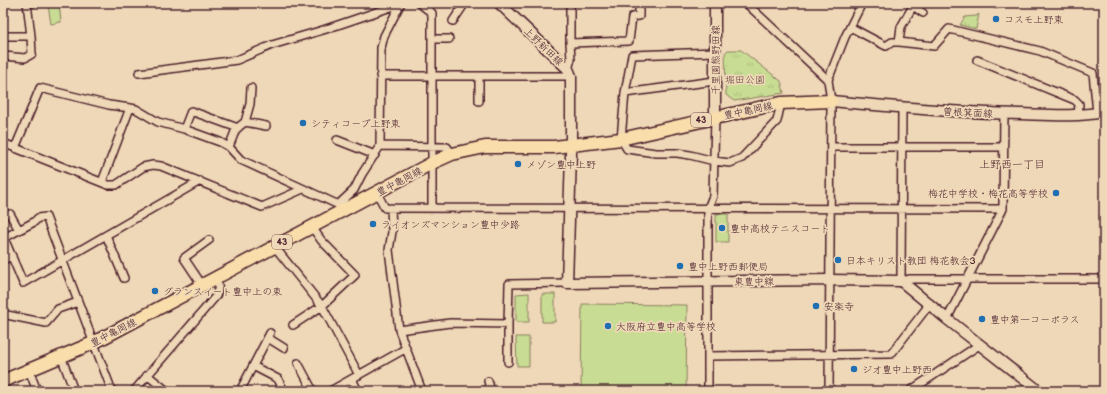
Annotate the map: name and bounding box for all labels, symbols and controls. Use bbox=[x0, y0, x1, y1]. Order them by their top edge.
marker: コスモ上野東 bbox=[991, 14, 1001, 24]
place label: コスモ上野東 bbox=[1004, 14, 1064, 26]
street label: 上野新田線 bbox=[521, 25, 565, 68]
street label: 千里園熊野田線 bbox=[710, 25, 722, 95]
park label: 堀田公園 bbox=[725, 74, 765, 86]
street label: 豊中亀岡線 bbox=[723, 100, 774, 122]
street label: 曽根箕面線 bbox=[943, 106, 993, 120]
road number: 43 bbox=[691, 113, 711, 127]
marker: シティコープ上野東 bbox=[298, 118, 308, 128]
place label: シティコープ上野東 bbox=[311, 118, 401, 130]
district label: 上野西一丁目 bbox=[979, 158, 1045, 171]
marker: メゾン豊中上野 bbox=[513, 159, 523, 169]
place label: メゾン豊中上野 bbox=[526, 159, 596, 171]
street label: 豊中亀岡線 bbox=[375, 165, 424, 199]
place label: 梅花中学校・梅花高等学校 bbox=[928, 188, 1048, 200]
marker: 梅花中学校・梅花高等学校 bbox=[1051, 188, 1061, 198]
marker: ライオンズマンション豊中少路 bbox=[368, 219, 378, 229]
place label: ライオンズマンション豊中少路 bbox=[381, 219, 520, 231]
marker: 豊中高校テニスコート bbox=[717, 223, 727, 233]
place label: 豊中高校テニスコート bbox=[730, 223, 830, 235]
road number: 43 bbox=[272, 235, 292, 249]
marker: 日本キリスト教団 梅花教会3 bbox=[833, 255, 843, 265]
place label: 日本キリスト教団 梅花教会3 bbox=[846, 255, 976, 267]
marker: 豊中上野西郵便局 bbox=[675, 261, 685, 271]
place label: 豊中上野西郵便局 bbox=[688, 261, 768, 273]
street label: 東豊中線 bbox=[734, 276, 774, 288]
marker: グランスイート豊中上の東 bbox=[150, 286, 160, 296]
place label: グランスイート豊中上の東 bbox=[163, 286, 282, 298]
marker: 安楽寺 bbox=[811, 301, 821, 311]
place label: 安楽寺 bbox=[824, 301, 854, 313]
marker: 豊中第一コーポラス bbox=[977, 314, 987, 324]
place label: 豊中第一コーポラス bbox=[990, 314, 1080, 326]
street label: 豊中亀岡線 bbox=[88, 316, 138, 350]
marker: 大阪府立豊中高等学校 bbox=[603, 321, 613, 331]
place label: 大阪府立豊中高等学校 bbox=[616, 321, 716, 333]
marker: ジオ豊中上野西 bbox=[849, 364, 859, 374]
place label: ジオ豊中上野西 bbox=[862, 364, 932, 376]

